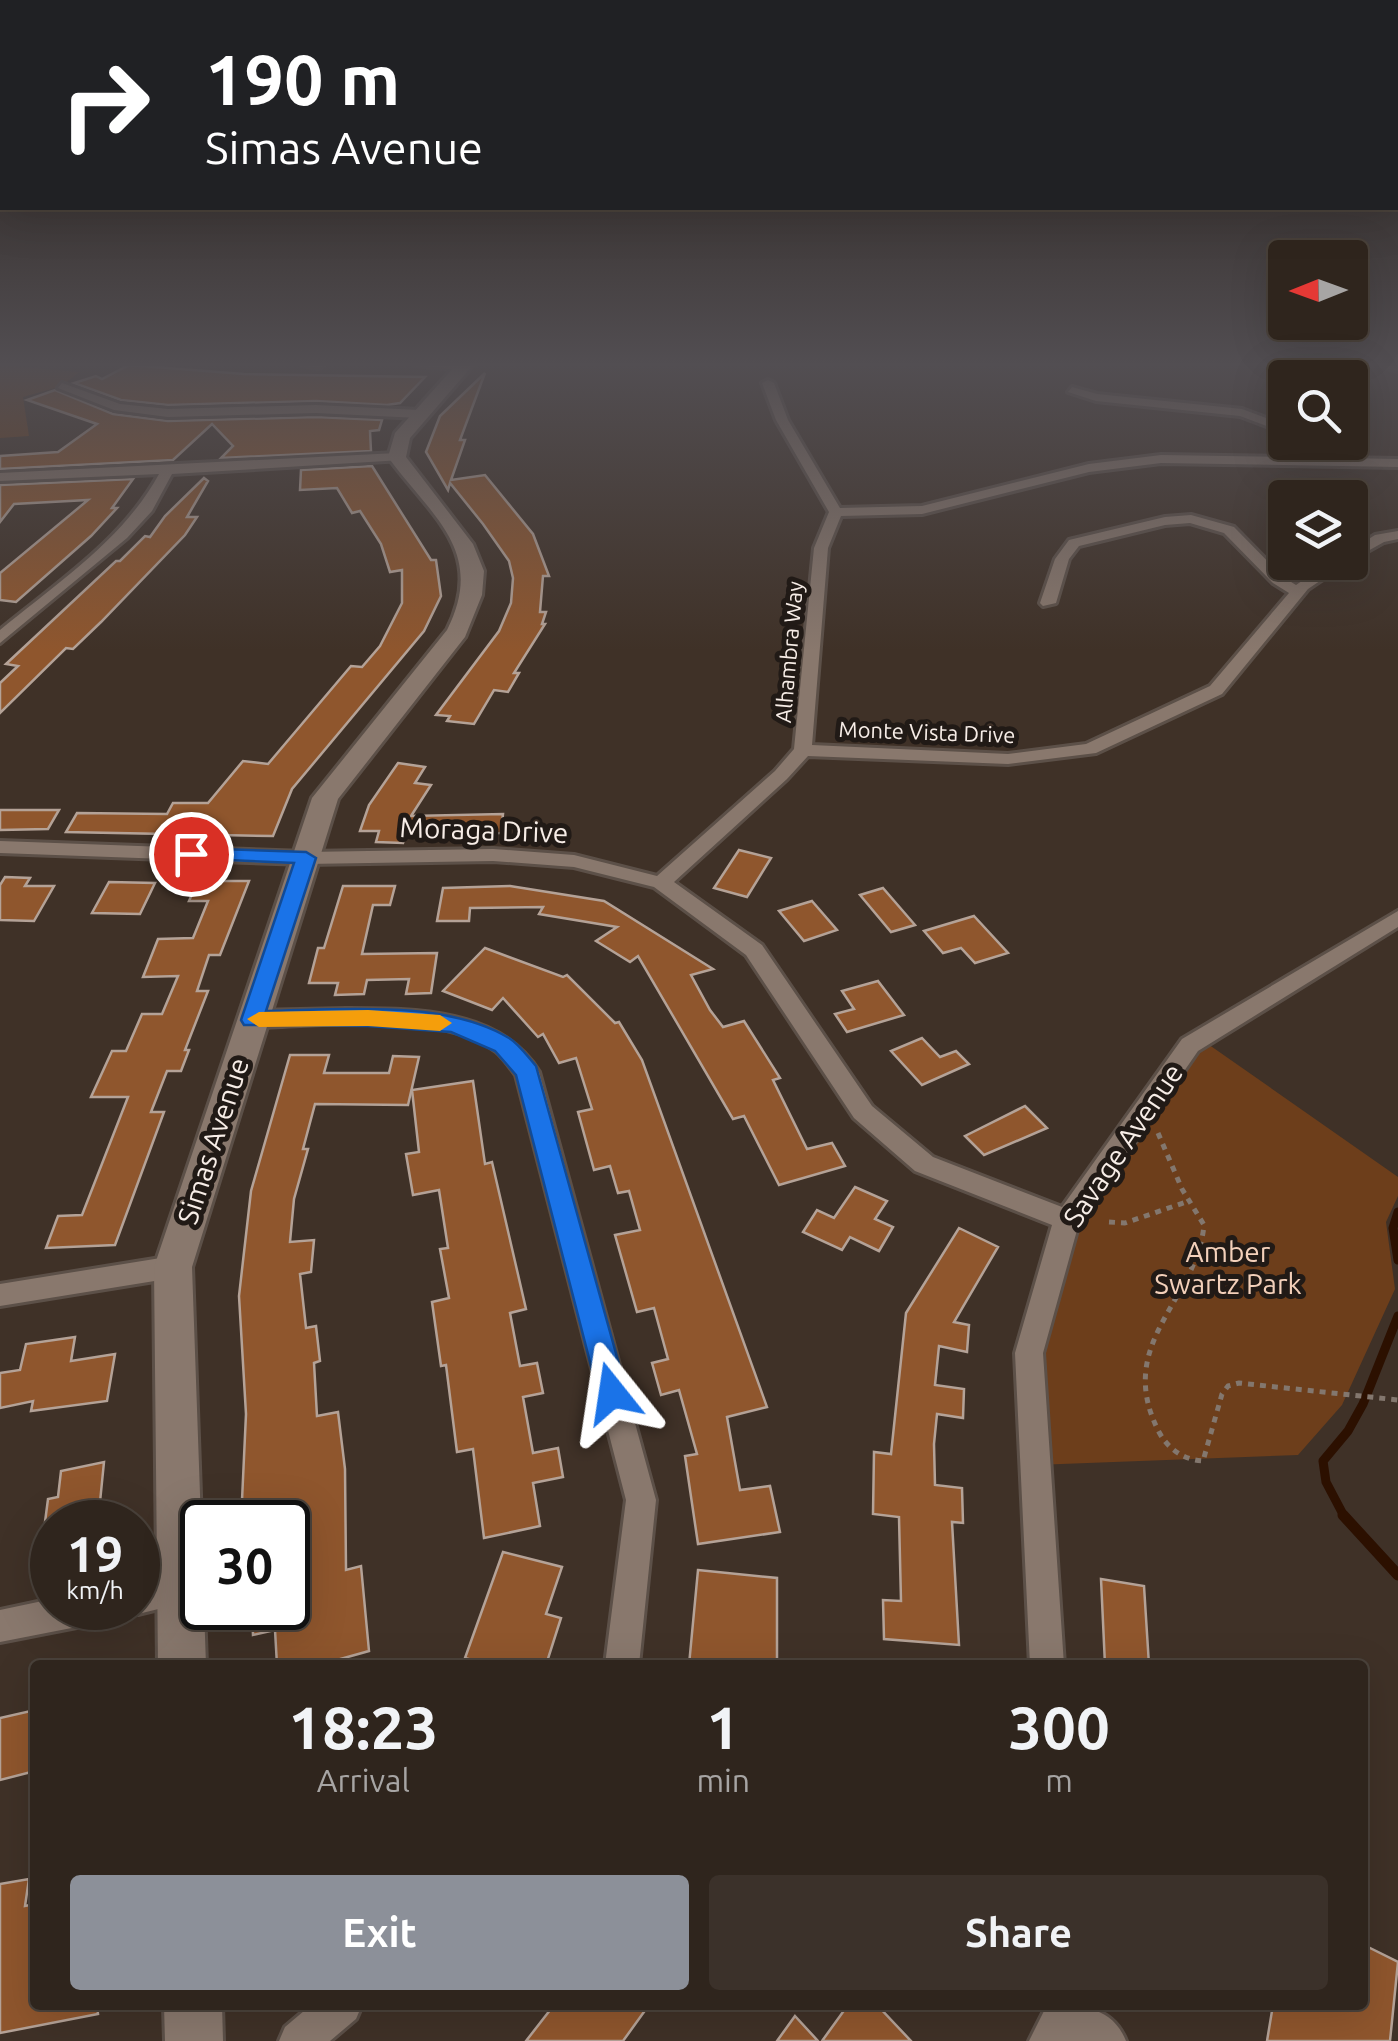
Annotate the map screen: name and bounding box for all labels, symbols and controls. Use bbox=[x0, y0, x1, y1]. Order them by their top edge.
icon: right bbox=[40, 40, 170, 170]
text: 190 m bbox=[205, 40, 400, 118]
text: Simas Avenue bbox=[205, 122, 483, 173]
north arrow bbox=[1268, 240, 1368, 340]
map controls bbox=[1268, 240, 1368, 580]
button: search bbox=[1268, 360, 1368, 460]
button: layers bbox=[1268, 480, 1368, 580]
street label: Alhambra Way bbox=[770, 580, 807, 724]
street label: Monte Vista Drive bbox=[838, 716, 1016, 747]
street label: Moraga Drive bbox=[399, 811, 569, 848]
pin bbox=[149, 812, 234, 897]
icon: arrive bbox=[164, 827, 219, 882]
street label: Simas Avenue bbox=[171, 1054, 254, 1228]
street label: Savage Avenue bbox=[1057, 1058, 1188, 1232]
park label: Amber Swartz Park bbox=[1154, 1236, 1302, 1299]
position arrow bbox=[560, 1341, 664, 1445]
speed limit sign: 30 bbox=[180, 1500, 310, 1630]
text: 19 bbox=[67, 1525, 123, 1581]
text: km/h bbox=[66, 1576, 124, 1604]
text: 18:23 bbox=[288, 1693, 438, 1760]
text: 1 bbox=[706, 1693, 740, 1760]
text: 300 bbox=[1008, 1693, 1110, 1760]
text: Arrival bbox=[317, 1762, 410, 1798]
text: min bbox=[696, 1762, 750, 1798]
text: m bbox=[1045, 1762, 1073, 1798]
button: Exit bbox=[70, 1875, 689, 1990]
button: Share bbox=[709, 1875, 1328, 1990]

